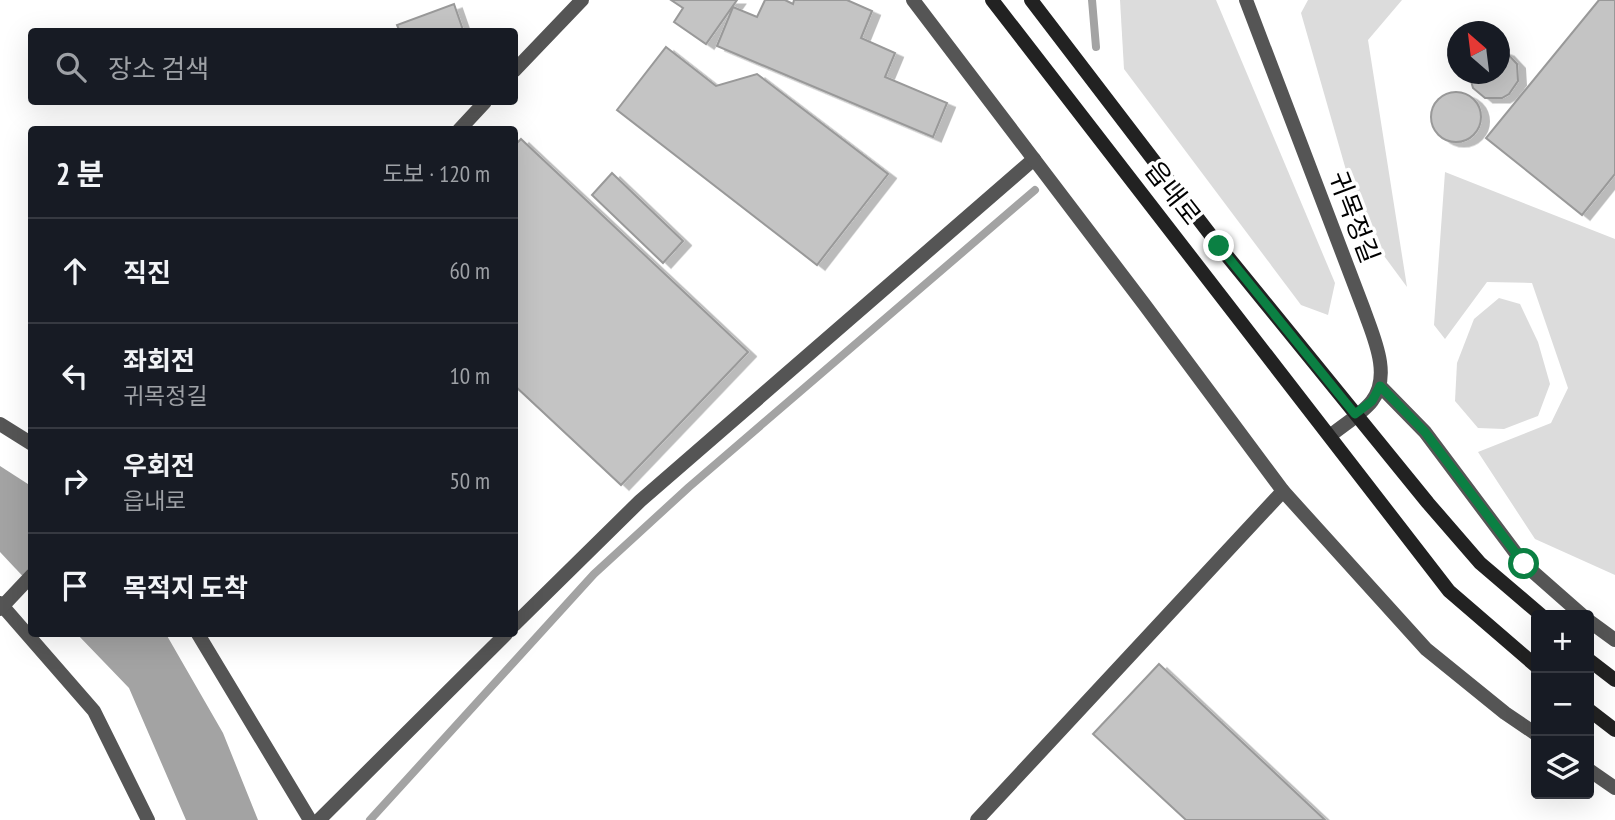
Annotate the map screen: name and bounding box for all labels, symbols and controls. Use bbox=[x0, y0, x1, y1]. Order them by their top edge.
north arrow bbox=[1447, 21, 1510, 84]
search box bbox=[28, 28, 518, 105]
icon: search bbox=[52, 48, 90, 86]
text: 장소 검색 bbox=[108, 52, 209, 85]
text: 2 분 bbox=[56, 154, 104, 193]
street label: 읍내로 bbox=[1138, 154, 1208, 231]
text: 도보 · 120 m bbox=[382, 159, 490, 188]
street label: 귀목정길 bbox=[1322, 166, 1387, 267]
route end bbox=[1203, 230, 1234, 261]
icon: ahead bbox=[56, 252, 94, 290]
text: 직진 bbox=[123, 256, 171, 289]
text: 60 m bbox=[449, 256, 490, 285]
text: 좌회전 bbox=[123, 344, 195, 377]
icon: left bbox=[56, 357, 94, 395]
text: 10 m bbox=[449, 361, 490, 390]
text: 귀목정길 bbox=[123, 381, 208, 410]
text: 우회전 bbox=[123, 449, 195, 482]
icon: right bbox=[56, 462, 94, 500]
text: 50 m bbox=[449, 466, 490, 495]
text: 읍내로 bbox=[123, 486, 186, 515]
route start bbox=[1508, 548, 1539, 579]
icon: arrive bbox=[56, 567, 94, 605]
text: 목적지 도착 bbox=[123, 571, 248, 604]
map controls bbox=[1531, 610, 1594, 799]
button: + bbox=[1531, 610, 1594, 673]
button: − bbox=[1531, 673, 1594, 736]
button: layers bbox=[1531, 736, 1594, 799]

